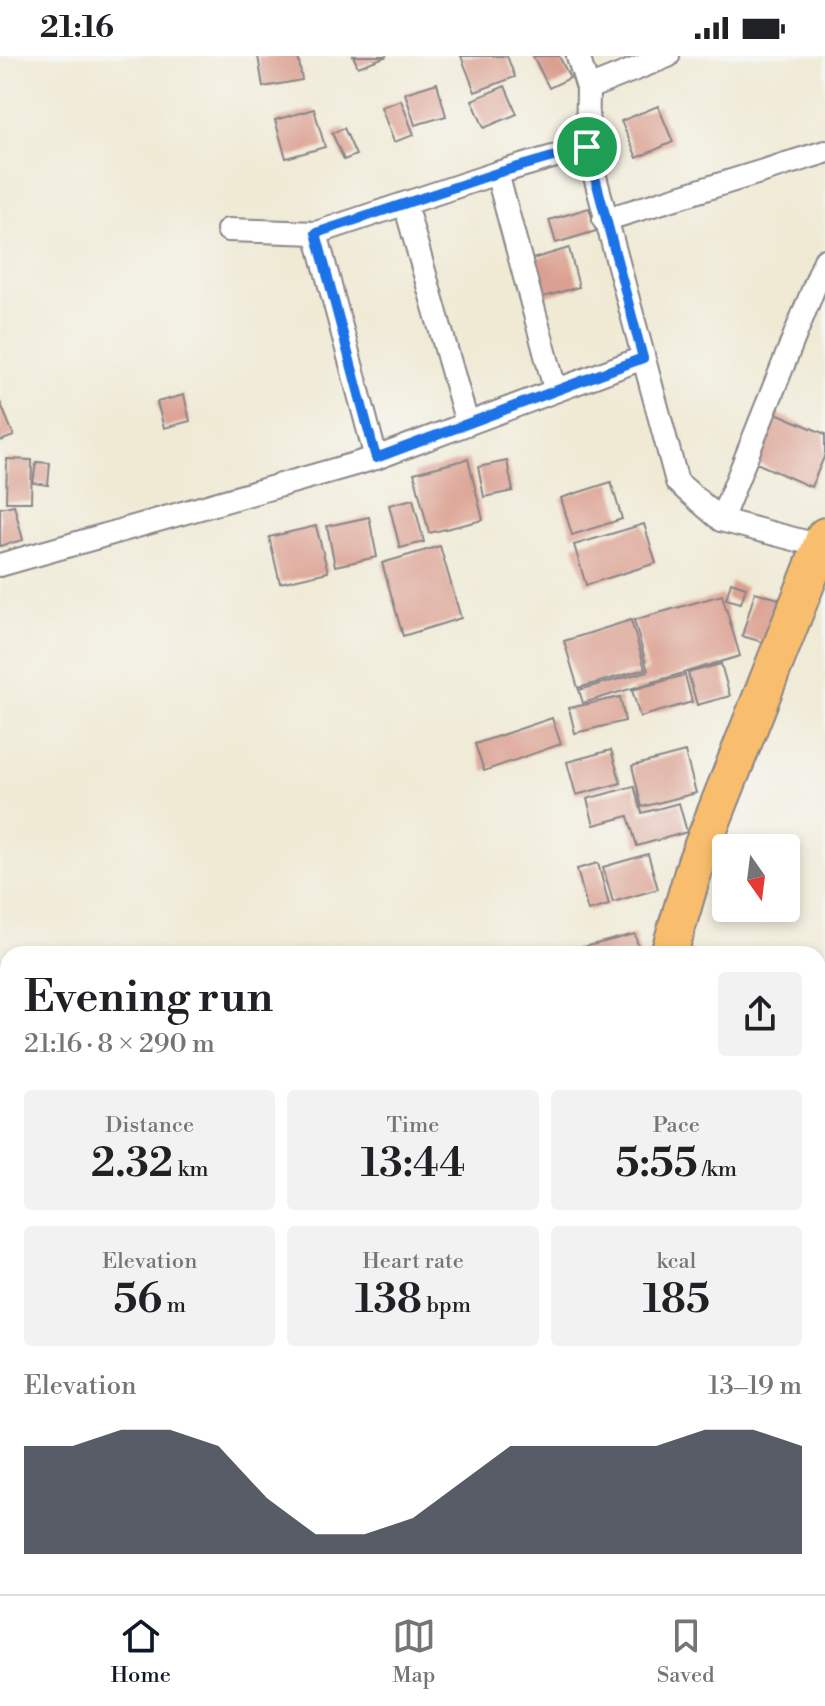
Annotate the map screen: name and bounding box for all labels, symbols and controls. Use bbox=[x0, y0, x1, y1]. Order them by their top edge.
text: 21:16 bbox=[40, 9, 114, 47]
pin bbox=[553, 113, 621, 181]
icon: arrive bbox=[565, 125, 609, 169]
north arrow bbox=[712, 834, 800, 922]
map controls bbox=[712, 834, 800, 922]
text: Evening run bbox=[24, 970, 273, 1025]
button: share bbox=[718, 972, 802, 1056]
text: 21:16 · 8 × 290 m bbox=[24, 1028, 215, 1060]
text: Distance bbox=[105, 1112, 194, 1139]
text: Time bbox=[387, 1112, 439, 1139]
text: Pace bbox=[653, 1112, 700, 1139]
text: 2.32 bbox=[91, 1139, 173, 1189]
text: 13:44 bbox=[361, 1139, 465, 1189]
text: 5:55 bbox=[616, 1139, 698, 1189]
text: km bbox=[173, 1156, 208, 1183]
text: /km bbox=[698, 1156, 737, 1183]
text: Elevation bbox=[102, 1248, 197, 1275]
text: Heart rate bbox=[362, 1248, 464, 1275]
text: kcal bbox=[656, 1248, 696, 1275]
text: 56 bbox=[113, 1275, 162, 1325]
text: 138 bbox=[355, 1275, 422, 1325]
text: 185 bbox=[643, 1275, 710, 1325]
text: m bbox=[162, 1292, 186, 1319]
text: bpm bbox=[422, 1292, 471, 1319]
text: Elevation bbox=[24, 1370, 137, 1402]
text: 13–19 m bbox=[708, 1370, 802, 1402]
tab: Home bbox=[110, 1614, 171, 1689]
tab: Map bbox=[392, 1614, 436, 1689]
tab: Saved bbox=[657, 1614, 715, 1689]

